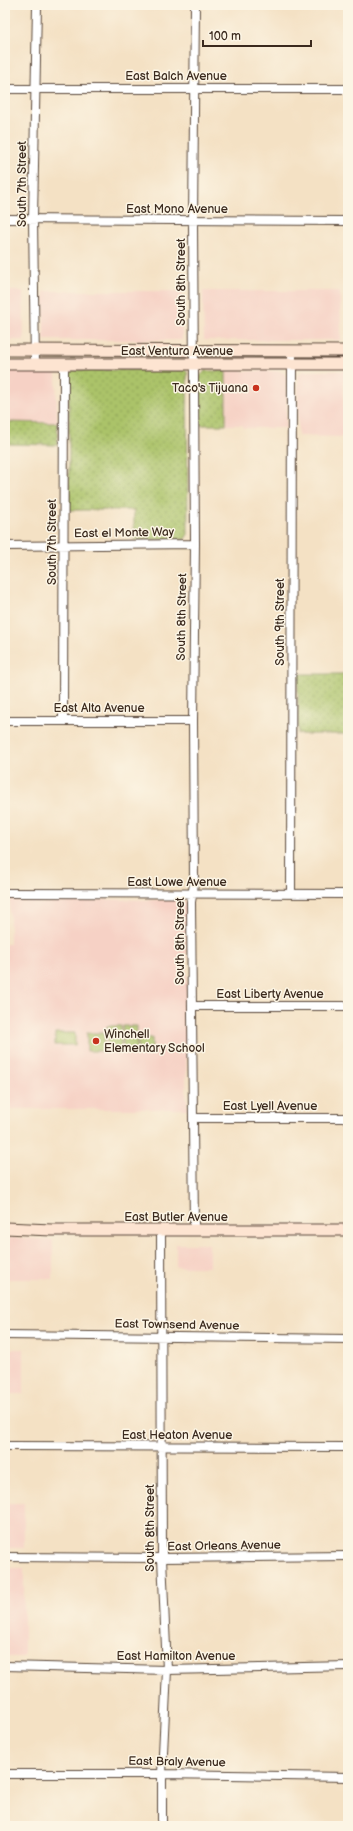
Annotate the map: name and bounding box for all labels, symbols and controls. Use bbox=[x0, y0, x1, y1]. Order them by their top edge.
scale bar bbox=[203, 22, 311, 48]
text: 100 m bbox=[209, 29, 241, 44]
street label: East Balch Avenue bbox=[125, 69, 227, 84]
street label: South 7th Street bbox=[15, 141, 30, 227]
street label: East Mono Avenue bbox=[126, 202, 228, 217]
street label: South 8th Street bbox=[174, 238, 189, 326]
street label: East Ventura Avenue bbox=[121, 344, 233, 359]
place label: Taco's Tijuana bbox=[172, 381, 248, 396]
marker: Taco's Tijuana bbox=[251, 383, 261, 393]
street label: South 7th Street bbox=[45, 499, 60, 585]
street label: East el Monte Way bbox=[74, 525, 175, 541]
street label: South 8th Street bbox=[174, 573, 190, 661]
street label: South 9th Street bbox=[273, 578, 288, 666]
street label: East Alta Avenue bbox=[53, 701, 145, 716]
street label: East Lowe Avenue bbox=[127, 875, 227, 890]
street label: South 8th Street bbox=[173, 897, 188, 985]
street label: East Liberty Avenue bbox=[216, 987, 324, 1002]
place label: Winchell Elementary School bbox=[104, 1027, 205, 1056]
marker: Winchell Elementary School bbox=[91, 1036, 101, 1046]
street label: East Lyell Avenue bbox=[223, 1099, 317, 1114]
street label: East Butler Avenue bbox=[124, 1210, 228, 1225]
street label: East Townsend Avenue bbox=[114, 1316, 240, 1334]
street label: East Heaton Avenue bbox=[122, 1428, 232, 1443]
street label: South 8th Street bbox=[143, 1484, 158, 1572]
street label: East Orleans Avenue bbox=[167, 1538, 281, 1554]
street label: East Hamilton Avenue bbox=[117, 1649, 235, 1664]
street label: East Braly Avenue bbox=[128, 1754, 226, 1770]

